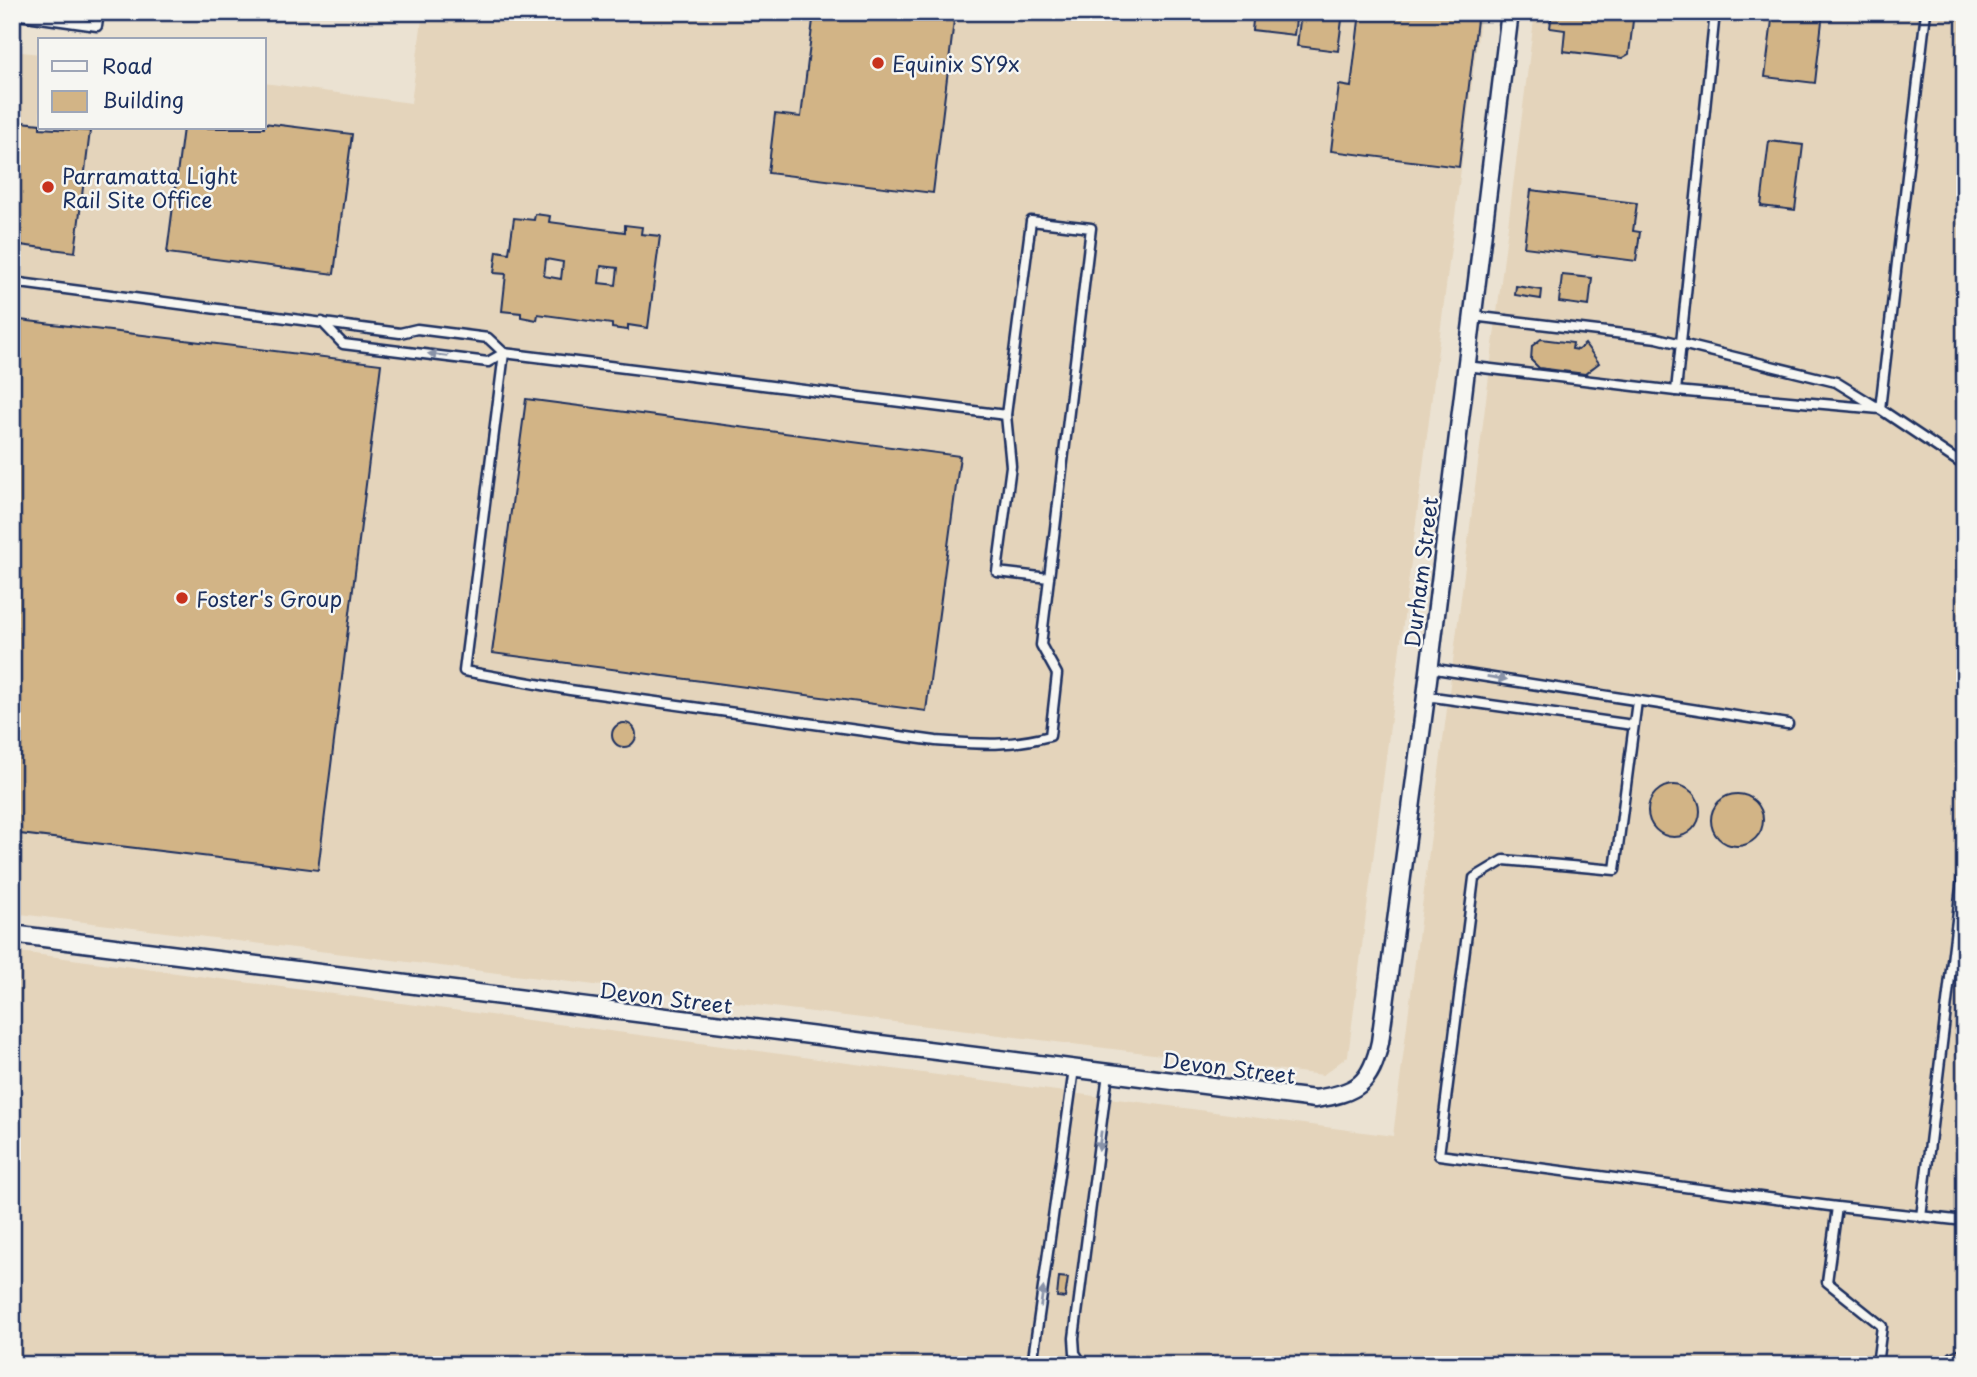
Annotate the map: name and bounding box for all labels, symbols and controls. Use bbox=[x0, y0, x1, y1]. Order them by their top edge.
legend bbox=[38, 38, 266, 130]
place label: Equinix SY9x bbox=[892, 47, 1020, 79]
text: Road bbox=[102, 49, 153, 81]
marker: Equinix SY9x bbox=[870, 55, 886, 71]
text: Building bbox=[102, 83, 184, 115]
place label: Parramatta Light Rail Site Office bbox=[62, 159, 238, 215]
marker: Parramatta Light Rail Site Office bbox=[40, 179, 56, 195]
one-way arrow bbox=[427, 350, 449, 361]
street label: Durham Street bbox=[1395, 495, 1445, 649]
place label: Foster's Group bbox=[196, 582, 342, 614]
marker: Foster's Group bbox=[174, 590, 190, 606]
one-way arrow bbox=[1486, 673, 1508, 684]
street label: Devon Street bbox=[598, 973, 734, 1021]
street label: Devon Street bbox=[1161, 1043, 1297, 1091]
one-way arrow bbox=[1094, 1130, 1105, 1152]
one-way arrow bbox=[1036, 1286, 1047, 1308]

